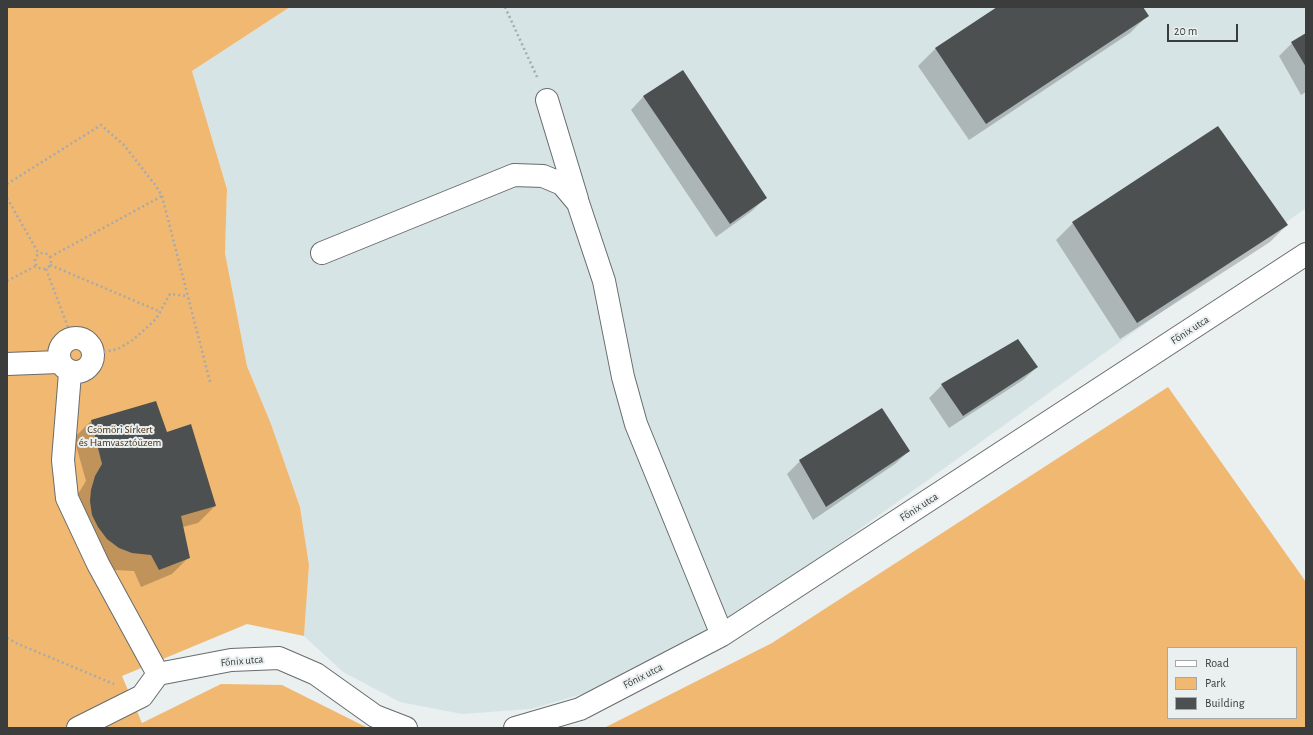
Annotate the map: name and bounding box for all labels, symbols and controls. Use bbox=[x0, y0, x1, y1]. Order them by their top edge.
scale bar bbox=[1169, 16, 1240, 42]
text: 20 m bbox=[1174, 25, 1197, 37]
street label: Főnix utca bbox=[1168, 313, 1212, 347]
park label: Csömöri Sírkert és Hamvasztóüzem bbox=[79, 423, 161, 449]
street label: Főnix utca bbox=[897, 490, 941, 524]
legend bbox=[1167, 647, 1297, 719]
street label: Főnix utca bbox=[220, 653, 264, 669]
text: Road bbox=[1205, 657, 1229, 669]
street label: Főnix utca bbox=[621, 660, 665, 692]
text: Park bbox=[1205, 677, 1226, 689]
text: Building bbox=[1205, 697, 1245, 709]

